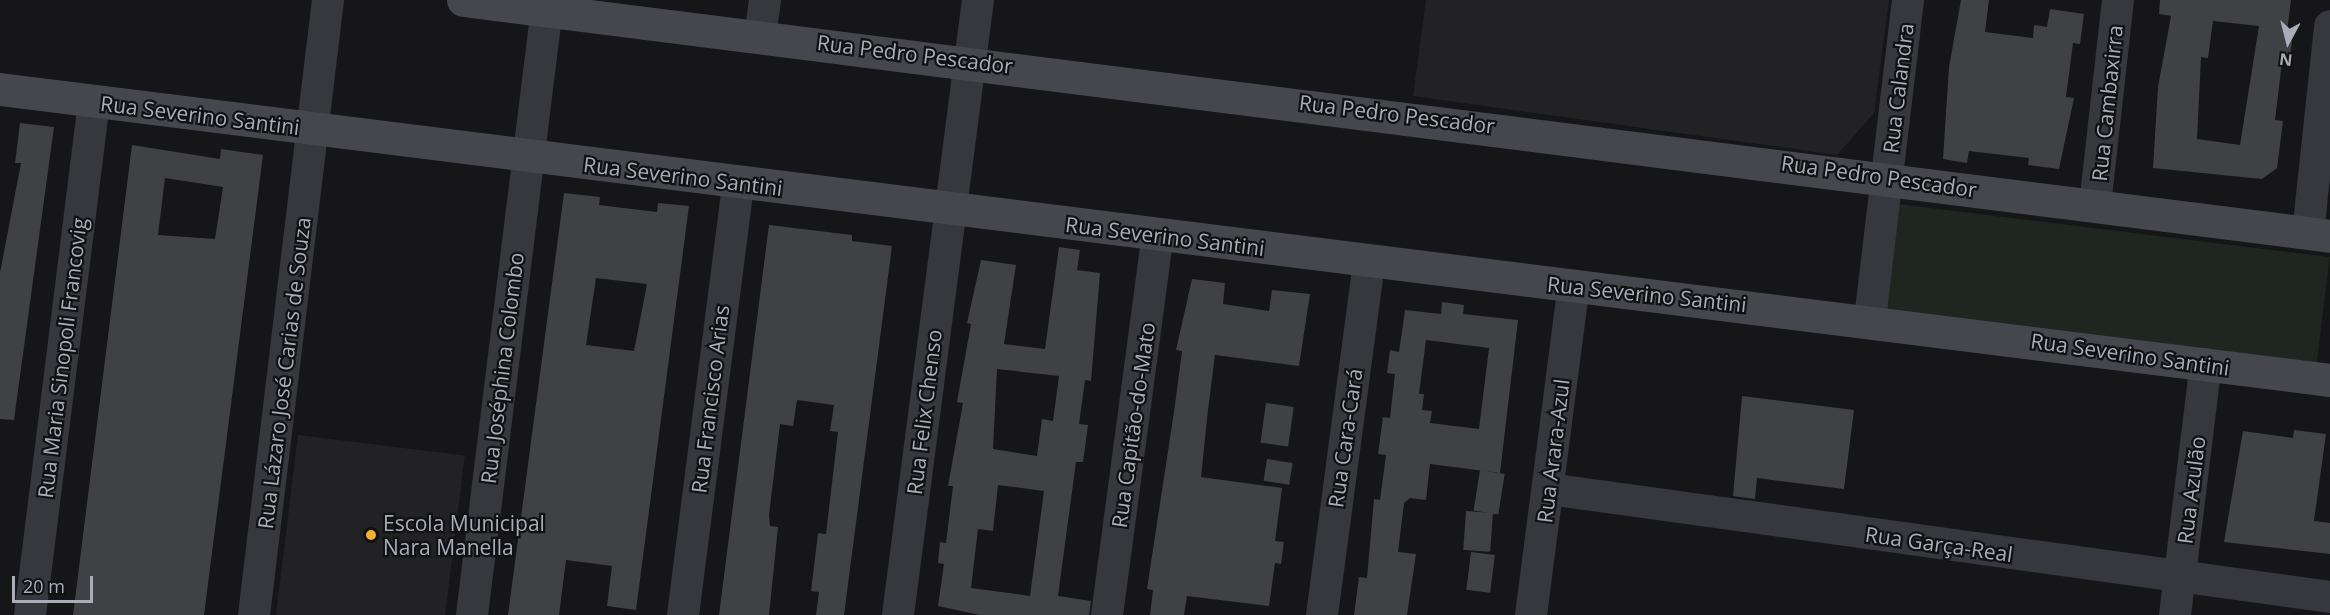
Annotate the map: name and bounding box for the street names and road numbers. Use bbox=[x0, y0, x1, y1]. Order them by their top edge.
street label: Rua Calandra bbox=[1878, 22, 1918, 154]
street label: Rua Cambaxirra bbox=[2086, 24, 2128, 182]
street label: Rua Pedro Pescador bbox=[816, 29, 1014, 79]
street label: Rua Pedro Pescador bbox=[1298, 89, 1496, 139]
street label: Rua Severino Santini bbox=[99, 90, 301, 140]
street label: Rua Pedro Pescador bbox=[1780, 150, 1978, 202]
street label: Rua Severino Santini bbox=[582, 151, 784, 201]
street label: Rua Severino Santini bbox=[1064, 211, 1266, 261]
street label: Rua Maria Sinopoli Francovig bbox=[32, 216, 92, 500]
street label: Rua Lázaro José Carias de Souza bbox=[252, 216, 316, 530]
street label: Rua Joséphina Colombo bbox=[475, 251, 529, 485]
street label: Rua Severino Santini bbox=[1546, 271, 1748, 317]
street label: Rua Francisco Arias bbox=[686, 304, 734, 494]
street label: Rua Capitão-do-Mato bbox=[1106, 321, 1160, 529]
street label: Rua Felix Chenso bbox=[901, 328, 947, 496]
street label: Rua Severino Santini bbox=[2029, 328, 2231, 380]
street label: Rua Cara-Cará bbox=[1323, 367, 1367, 509]
street label: Rua Arara-Azul bbox=[1532, 378, 1574, 524]
street label: Rua Azulão bbox=[2172, 435, 2210, 545]
street label: Rua Garça-Real bbox=[1864, 521, 2014, 567]

